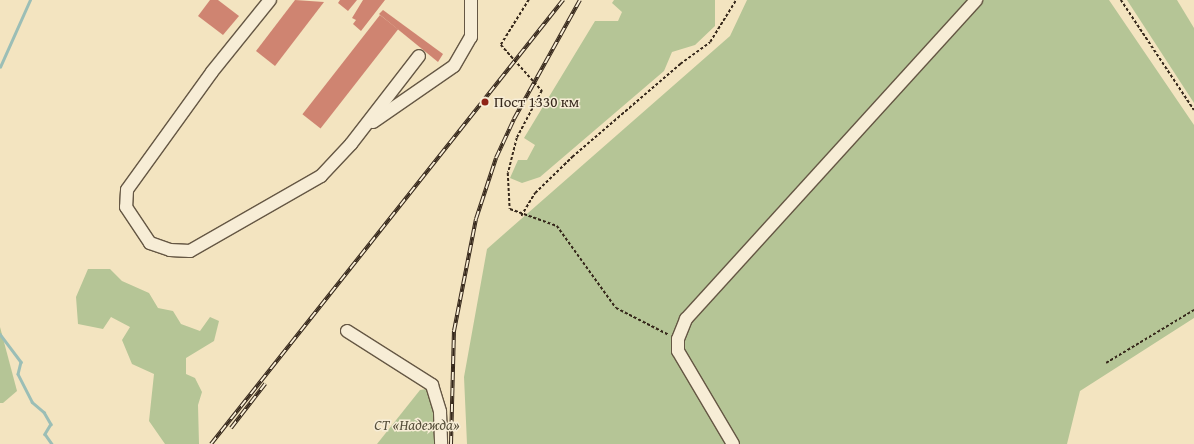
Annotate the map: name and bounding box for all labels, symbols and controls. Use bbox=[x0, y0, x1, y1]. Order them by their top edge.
place label: Пост 1330 км bbox=[494, 93, 579, 111]
marker: Пост 1330 км bbox=[479, 96, 491, 108]
park label: СТ «Надежда» bbox=[374, 416, 460, 434]

